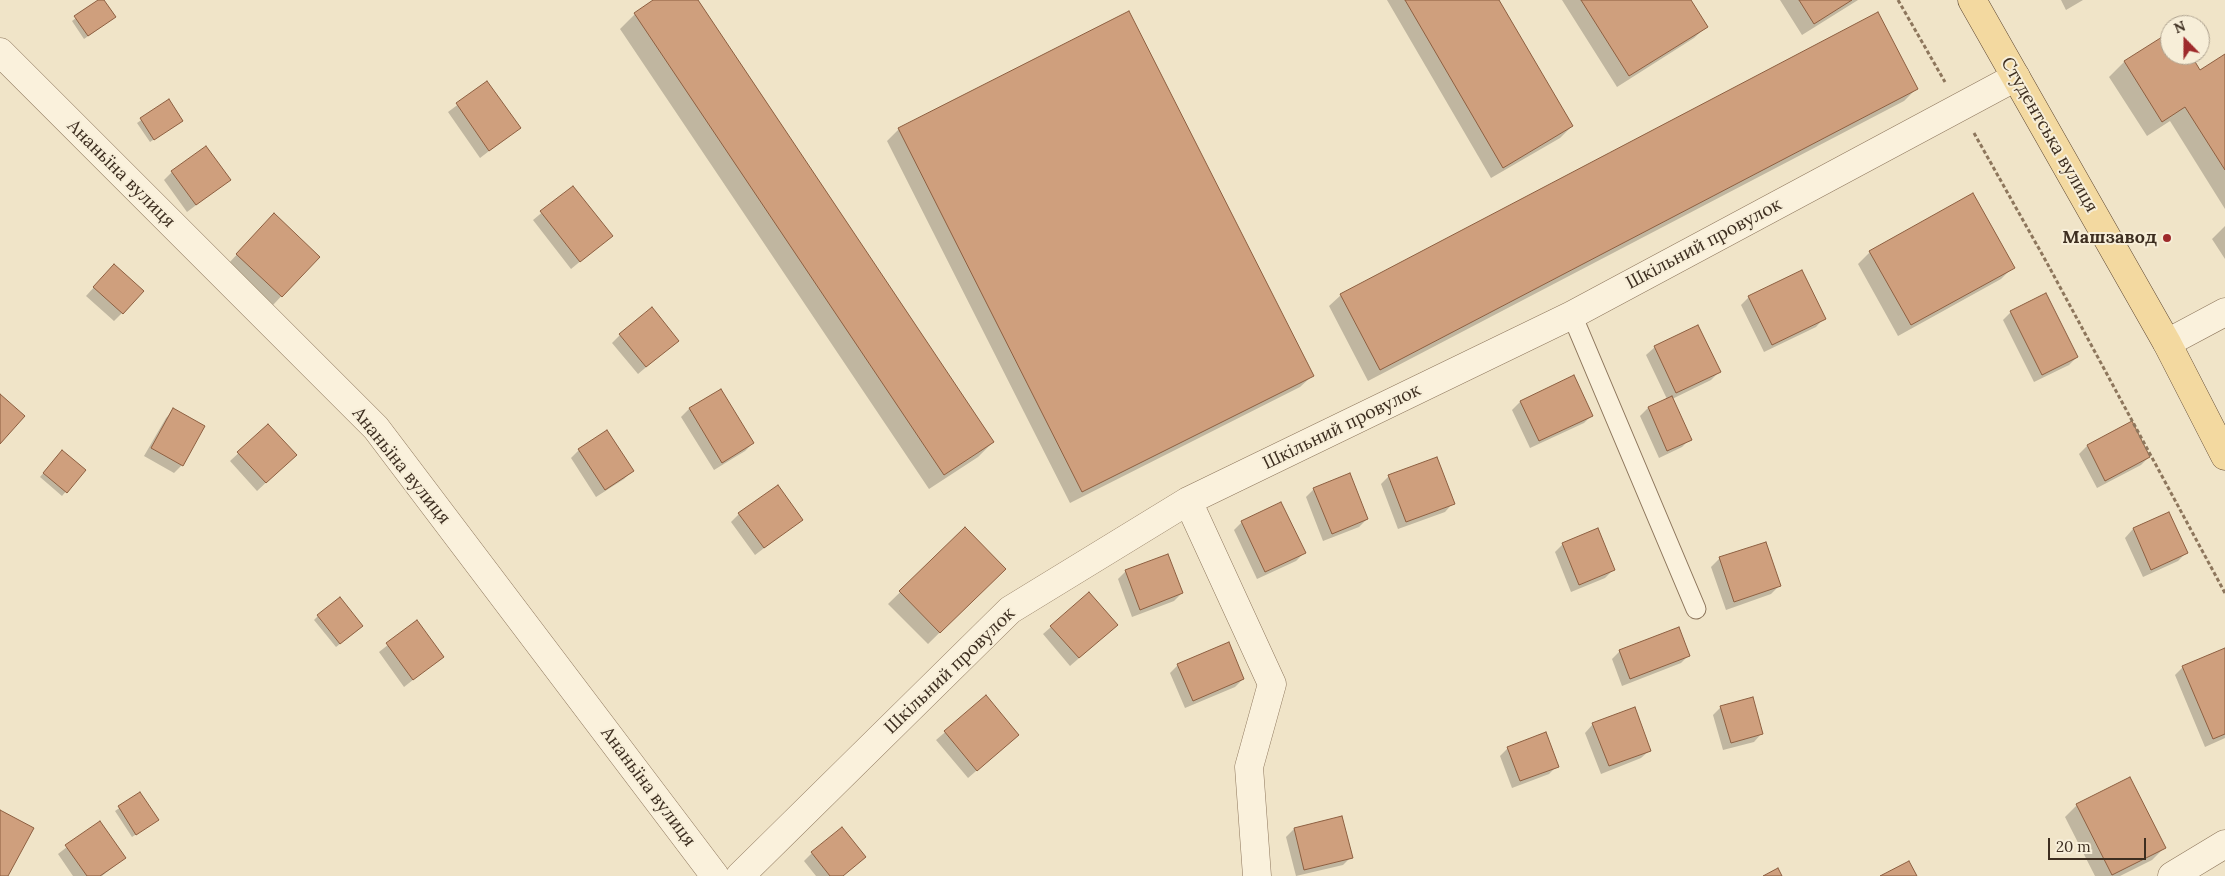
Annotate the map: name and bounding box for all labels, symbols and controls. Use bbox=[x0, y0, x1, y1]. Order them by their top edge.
north arrow bbox=[2160, 15, 2210, 65]
text: N bbox=[2171, 17, 2188, 37]
street label: Студентська вулиця bbox=[1996, 54, 2102, 216]
street label: Ананьїна вулиця bbox=[62, 115, 180, 233]
street label: Шкільний провулок bbox=[1623, 194, 1785, 294]
place label: Машзавод bbox=[2062, 227, 2157, 249]
marker: Машзавод bbox=[2161, 232, 2173, 244]
street label: Шкільний провулок bbox=[1260, 379, 1424, 475]
street label: Ананьїна вулиця bbox=[347, 403, 455, 529]
street label: Шкільний провулок bbox=[880, 603, 1020, 739]
street label: Ананьїна вулиця bbox=[596, 723, 700, 851]
scale bar bbox=[2050, 828, 2148, 860]
text: 20 m bbox=[2056, 837, 2091, 856]

